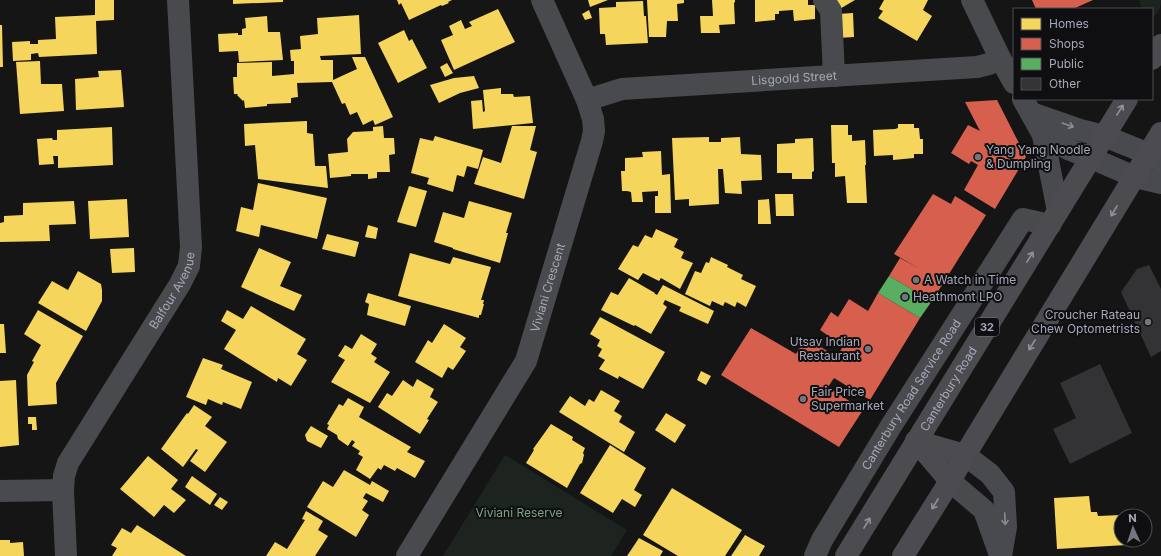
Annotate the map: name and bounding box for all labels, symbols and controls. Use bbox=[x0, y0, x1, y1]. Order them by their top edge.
legend bbox=[1013, 8, 1153, 100]
text: Homes bbox=[1049, 16, 1089, 31]
text: Shops bbox=[1049, 36, 1085, 51]
text: Public bbox=[1049, 56, 1084, 71]
street label: Lisgoold Street bbox=[751, 68, 837, 88]
text: Other bbox=[1049, 76, 1081, 91]
one-way arrow bbox=[1116, 105, 1124, 116]
one-way arrow bbox=[1061, 122, 1073, 130]
place label: Yang Yang Noodle & Dumpling bbox=[986, 142, 1090, 171]
marker: Yang Yang Noodle & Dumpling bbox=[973, 152, 983, 162]
one-way arrow bbox=[1110, 205, 1118, 217]
street label: Viviani Crescent bbox=[527, 241, 568, 334]
street label: Balfour Avenue bbox=[146, 251, 197, 332]
one-way arrow bbox=[1026, 252, 1034, 263]
place label: A Watch in Time bbox=[924, 272, 1016, 287]
marker: A Watch in Time bbox=[911, 275, 921, 285]
place label: Heathmont LPO bbox=[913, 289, 1003, 304]
marker: Heathmont LPO bbox=[900, 292, 910, 302]
place label: Croucher Rateau Chew Optometrists bbox=[1031, 307, 1140, 336]
street label: Canterbury Road Service Road bbox=[858, 316, 964, 473]
marker: Croucher Rateau Chew Optometrists bbox=[1143, 317, 1153, 327]
road number: 32 bbox=[975, 318, 999, 336]
place label: Utsav Indian Restaurant bbox=[790, 334, 860, 363]
one-way arrow bbox=[1028, 339, 1036, 350]
marker: Utsav Indian Restaurant bbox=[863, 344, 873, 354]
street label: Canterbury Road bbox=[917, 344, 980, 434]
place label: Fair Price Supermarket bbox=[811, 384, 884, 413]
marker: Fair Price Supermarket bbox=[798, 394, 808, 404]
one-way arrow bbox=[931, 498, 939, 510]
park label: Viviani Reserve bbox=[475, 505, 563, 520]
north arrow bbox=[1113, 508, 1153, 548]
text: N bbox=[1128, 511, 1137, 525]
one-way arrow bbox=[1002, 512, 1009, 525]
one-way arrow bbox=[863, 517, 871, 529]

